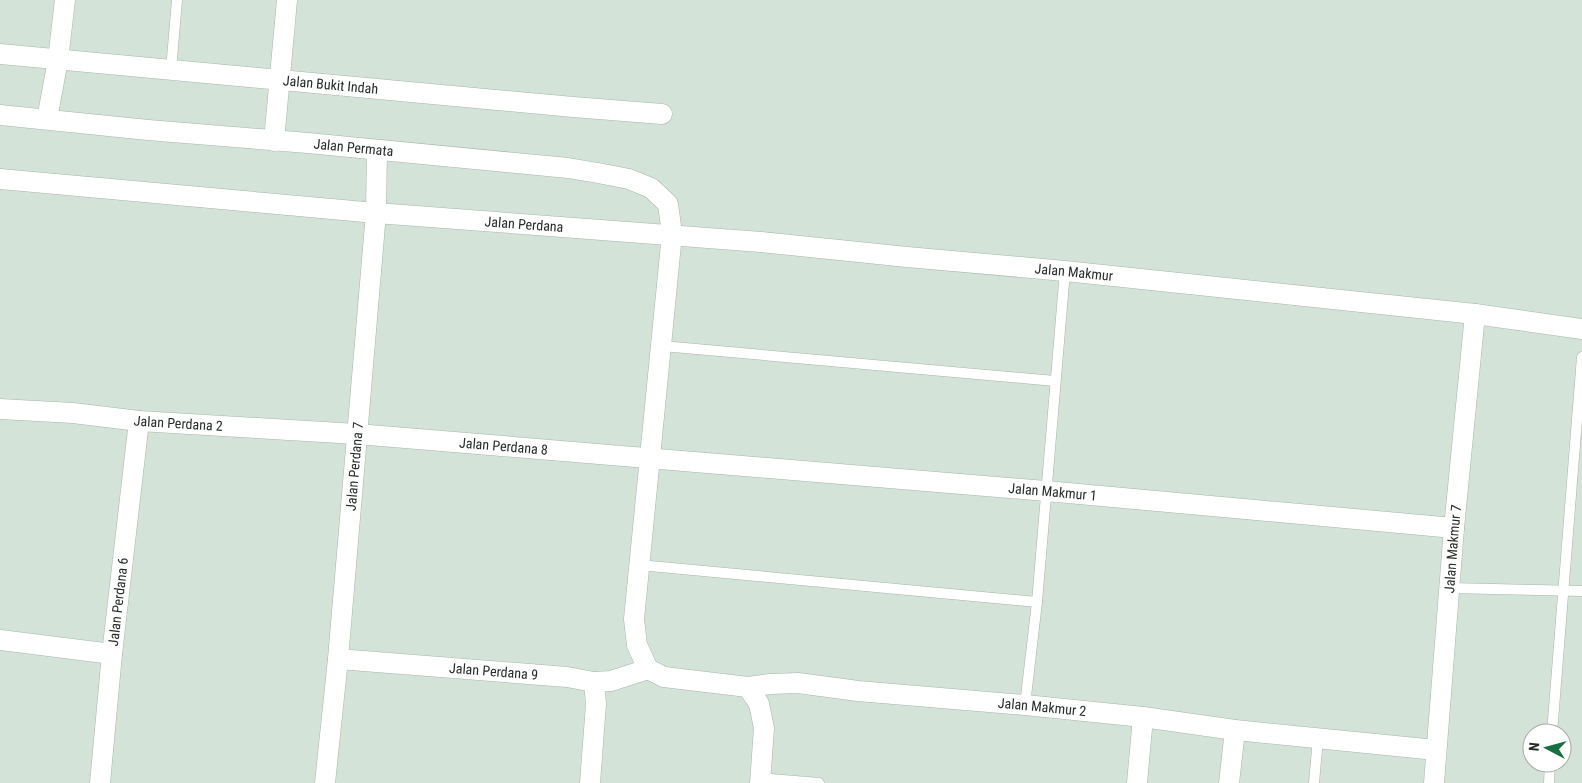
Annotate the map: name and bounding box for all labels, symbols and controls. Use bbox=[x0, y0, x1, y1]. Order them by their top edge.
street label: Jalan Bukit Indah bbox=[282, 72, 379, 97]
street label: Jalan Permata bbox=[313, 136, 394, 159]
street label: Jalan Perdana bbox=[484, 213, 564, 235]
street label: Jalan Makmur bbox=[1034, 260, 1114, 284]
street label: Jalan Perdana 2 bbox=[133, 412, 223, 434]
street label: Jalan Perdana 7 bbox=[343, 421, 366, 511]
street label: Jalan Perdana 8 bbox=[458, 434, 549, 458]
street label: Jalan Makmur 1 bbox=[1008, 480, 1098, 504]
street label: Jalan Makmur 7 bbox=[1441, 504, 1464, 594]
street label: Jalan Perdana 6 bbox=[105, 557, 131, 647]
street label: Jalan Perdana 9 bbox=[448, 660, 539, 683]
street label: Jalan Makmur 2 bbox=[997, 695, 1087, 719]
north arrow bbox=[1522, 723, 1572, 773]
text: N bbox=[1526, 742, 1542, 752]

